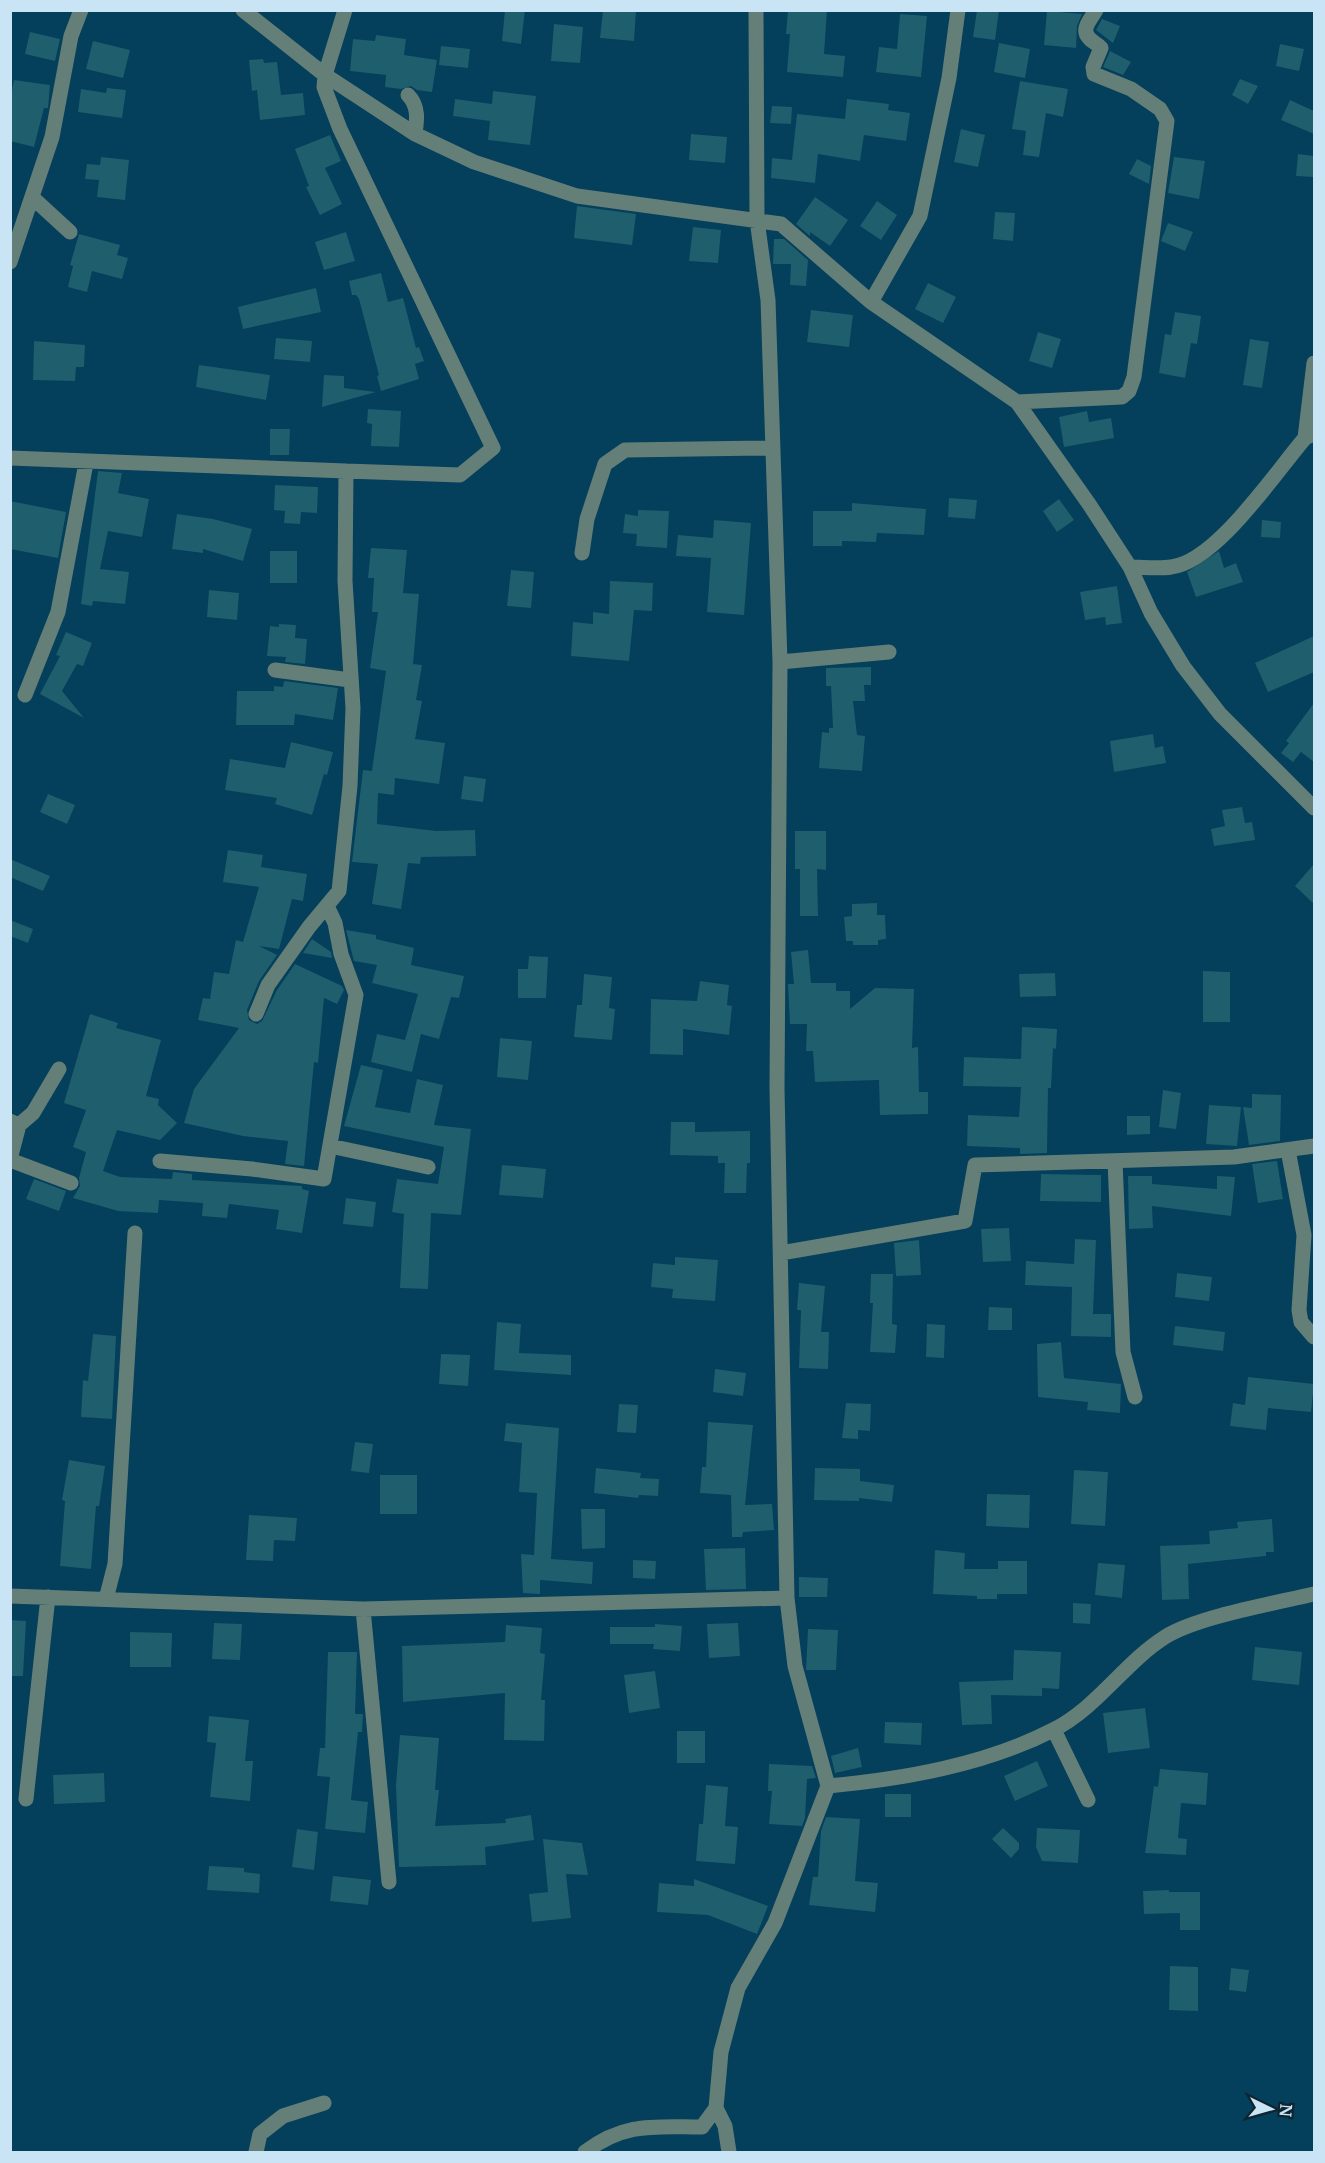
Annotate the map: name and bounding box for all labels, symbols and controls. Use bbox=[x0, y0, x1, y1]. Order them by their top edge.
north arrow bbox=[1241, 2079, 1301, 2139]
text: N bbox=[1275, 2103, 1296, 2118]

